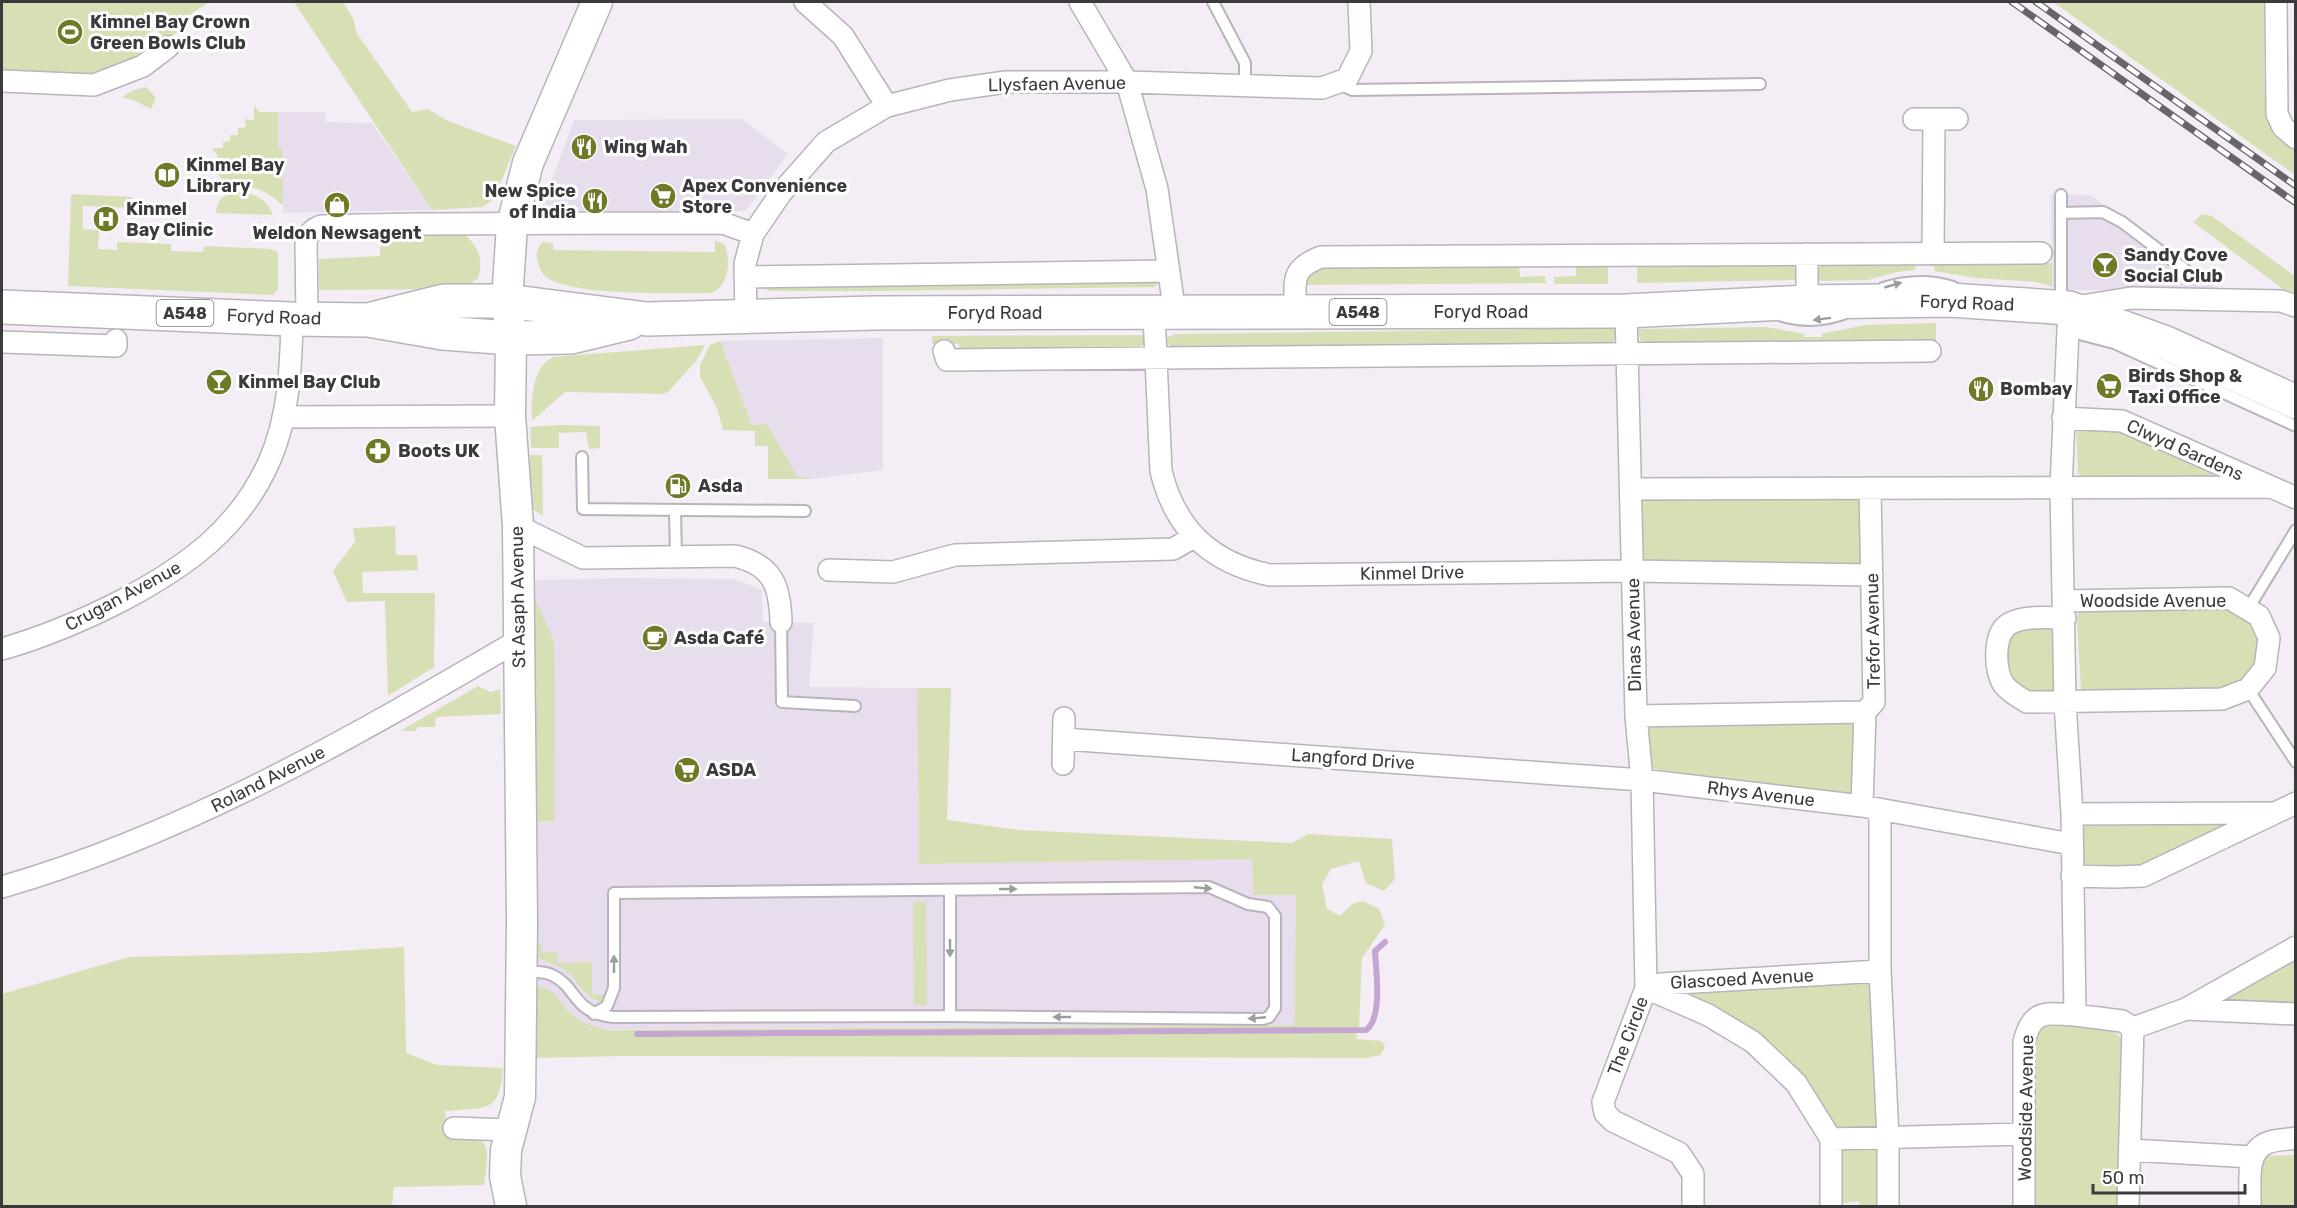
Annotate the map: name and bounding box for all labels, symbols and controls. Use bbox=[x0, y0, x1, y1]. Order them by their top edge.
place label: Kimnel Bay Crown Green Bowls Club bbox=[90, 11, 250, 54]
sports icon: Kimnel Bay Crown Green Bowls Club bbox=[55, 17, 85, 47]
street label: Llysfaen Avenue bbox=[988, 72, 1126, 96]
restaurant icon: Wing Wah bbox=[569, 132, 599, 162]
place label: Wing Wah bbox=[604, 136, 688, 158]
place label: Kinmel Bay Library bbox=[186, 154, 285, 197]
library icon: Kinmel Bay Library bbox=[152, 160, 182, 190]
place label: Apex Convenience Store bbox=[682, 175, 848, 218]
place label: New Spice of India bbox=[484, 180, 576, 223]
supermarket icon: Apex Convenience Store bbox=[648, 181, 678, 211]
restaurant icon: New Spice of India bbox=[580, 186, 610, 216]
shop icon: Weldon Newsagent bbox=[322, 190, 352, 220]
place label: Kinmel Bay Clinic bbox=[126, 198, 214, 241]
hospital icon: Kinmel Bay Clinic bbox=[91, 204, 121, 234]
place label: Weldon Newsagent bbox=[253, 222, 421, 244]
place label: Sandy Cove Social Club bbox=[2124, 244, 2228, 287]
bar icon: Sandy Cove Social Club bbox=[2090, 250, 2120, 280]
one-way arrow bbox=[1884, 280, 1902, 289]
street label: Foryd Road bbox=[1919, 290, 2015, 316]
road number: A548 bbox=[1330, 299, 1386, 325]
road number: A548 bbox=[156, 300, 213, 326]
street label: Foryd Road bbox=[1434, 301, 1528, 323]
street label: Foryd Road bbox=[948, 302, 1042, 324]
street label: Foryd Road bbox=[226, 304, 322, 330]
one-way arrow bbox=[1812, 314, 1831, 324]
place label: Birds Shop & Taxi Office bbox=[2128, 365, 2243, 408]
bar icon: Kinmel Bay Club bbox=[204, 367, 234, 397]
place label: Kinmel Bay Club bbox=[238, 371, 381, 393]
supermarket icon: Birds Shop & Taxi Office bbox=[2094, 371, 2124, 401]
restaurant icon: Bombay bbox=[1966, 374, 1996, 404]
place label: Bombay bbox=[2000, 378, 2073, 400]
street label: Clwyd Gardens bbox=[2123, 414, 2247, 486]
pharmacy icon: Boots UK bbox=[363, 436, 393, 466]
place label: Boots UK bbox=[398, 440, 480, 462]
fuel station icon: Asda bbox=[663, 471, 693, 501]
place label: Asda bbox=[698, 475, 743, 497]
street label: St Asaph Avenue bbox=[506, 526, 530, 668]
street label: Crugan Avenue bbox=[61, 556, 185, 636]
street label: Kinmel Drive bbox=[1360, 561, 1464, 585]
street label: Trefor Avenue bbox=[1861, 573, 1885, 689]
street label: Dinas Avenue bbox=[1622, 578, 1646, 692]
street label: Woodside Avenue bbox=[2080, 590, 2226, 612]
cafe icon: Asda Café bbox=[640, 623, 670, 653]
place label: Asda Café bbox=[674, 627, 765, 649]
street label: Roland Avenue bbox=[207, 741, 329, 817]
street label: Langford Drive bbox=[1290, 744, 1416, 774]
supermarket icon: ASDA bbox=[672, 755, 702, 785]
place label: ASDA bbox=[706, 759, 756, 781]
street label: Rhys Avenue bbox=[1706, 776, 1816, 812]
one-way arrow bbox=[1194, 883, 1213, 893]
one-way arrow bbox=[999, 884, 1018, 894]
one-way arrow bbox=[945, 939, 955, 958]
one-way arrow bbox=[609, 954, 619, 973]
street label: Glascoed Avenue bbox=[1670, 964, 1814, 994]
street label: The Circle bbox=[1603, 993, 1653, 1079]
one-way arrow bbox=[1053, 1012, 1072, 1022]
one-way arrow bbox=[1247, 1013, 1266, 1023]
street label: Woodside Avenue bbox=[2014, 1034, 2038, 1182]
scale bar bbox=[2093, 1157, 2244, 1195]
text: 50 m bbox=[2102, 1167, 2145, 1189]

